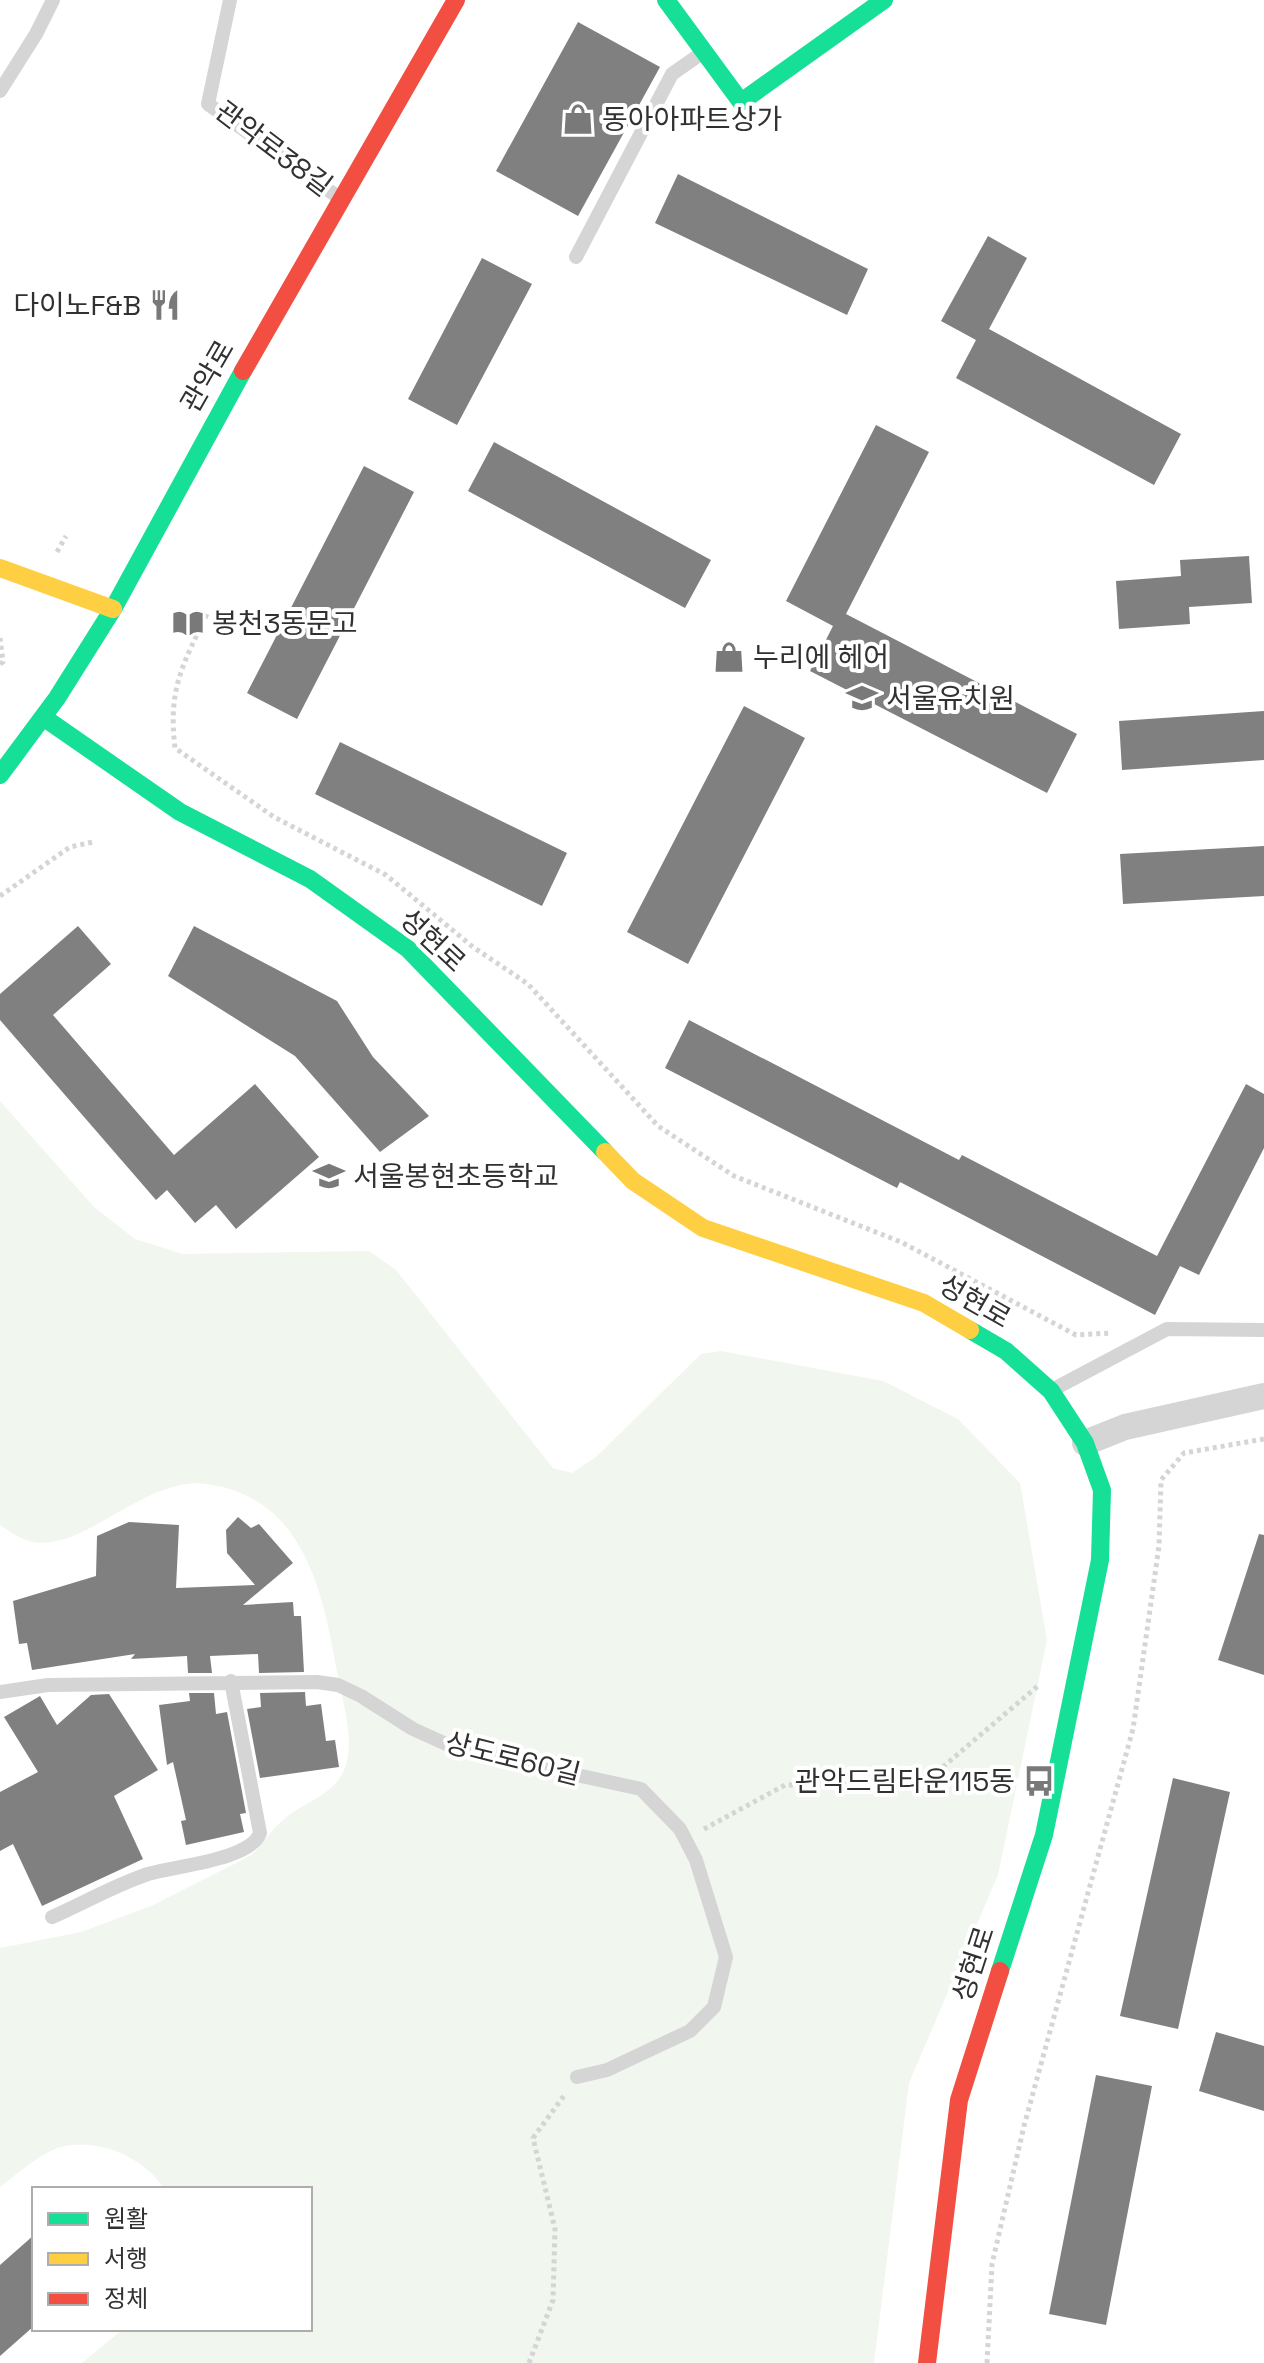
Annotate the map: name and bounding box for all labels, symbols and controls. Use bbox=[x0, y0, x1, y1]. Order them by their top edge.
street label: 관악로38길 bbox=[208, 92, 340, 204]
place label: 동아아파트상가 bbox=[602, 101, 782, 137]
shop icon: 동아아파트상가 bbox=[561, 102, 595, 136]
place label: 다이노F&B bbox=[13, 287, 141, 323]
restaurant icon: 다이노F&B bbox=[148, 288, 182, 322]
street label: 관악로 bbox=[172, 334, 242, 418]
place label: 봉천3동문고 bbox=[212, 605, 358, 641]
library icon: 봉천3동문고 bbox=[171, 606, 205, 640]
place label: 누리에 헤어 bbox=[753, 639, 889, 675]
shop icon: 누리에 헤어 bbox=[712, 640, 746, 674]
place label: 서울유치원 bbox=[886, 680, 1015, 716]
school or university icon: 서울유치원 bbox=[845, 681, 879, 715]
street label: 성현로 bbox=[392, 900, 474, 980]
place label: 서울봉현초등학교 bbox=[353, 1158, 559, 1194]
school or university icon: 서울봉현초등학교 bbox=[312, 1159, 346, 1193]
street label: 성현로 bbox=[933, 1266, 1017, 1336]
street label: 상도로60길 bbox=[442, 1724, 584, 1792]
place label: 관악드림타운115동 bbox=[794, 1763, 1015, 1799]
bus stop icon: 관악드림타운115동 bbox=[1022, 1764, 1056, 1798]
street label: 성현로 bbox=[944, 1922, 1002, 2006]
legend bbox=[32, 2187, 312, 2331]
text: 원활 bbox=[104, 2203, 148, 2234]
text: 서행 bbox=[104, 2243, 148, 2274]
text: 정체 bbox=[104, 2283, 148, 2314]

